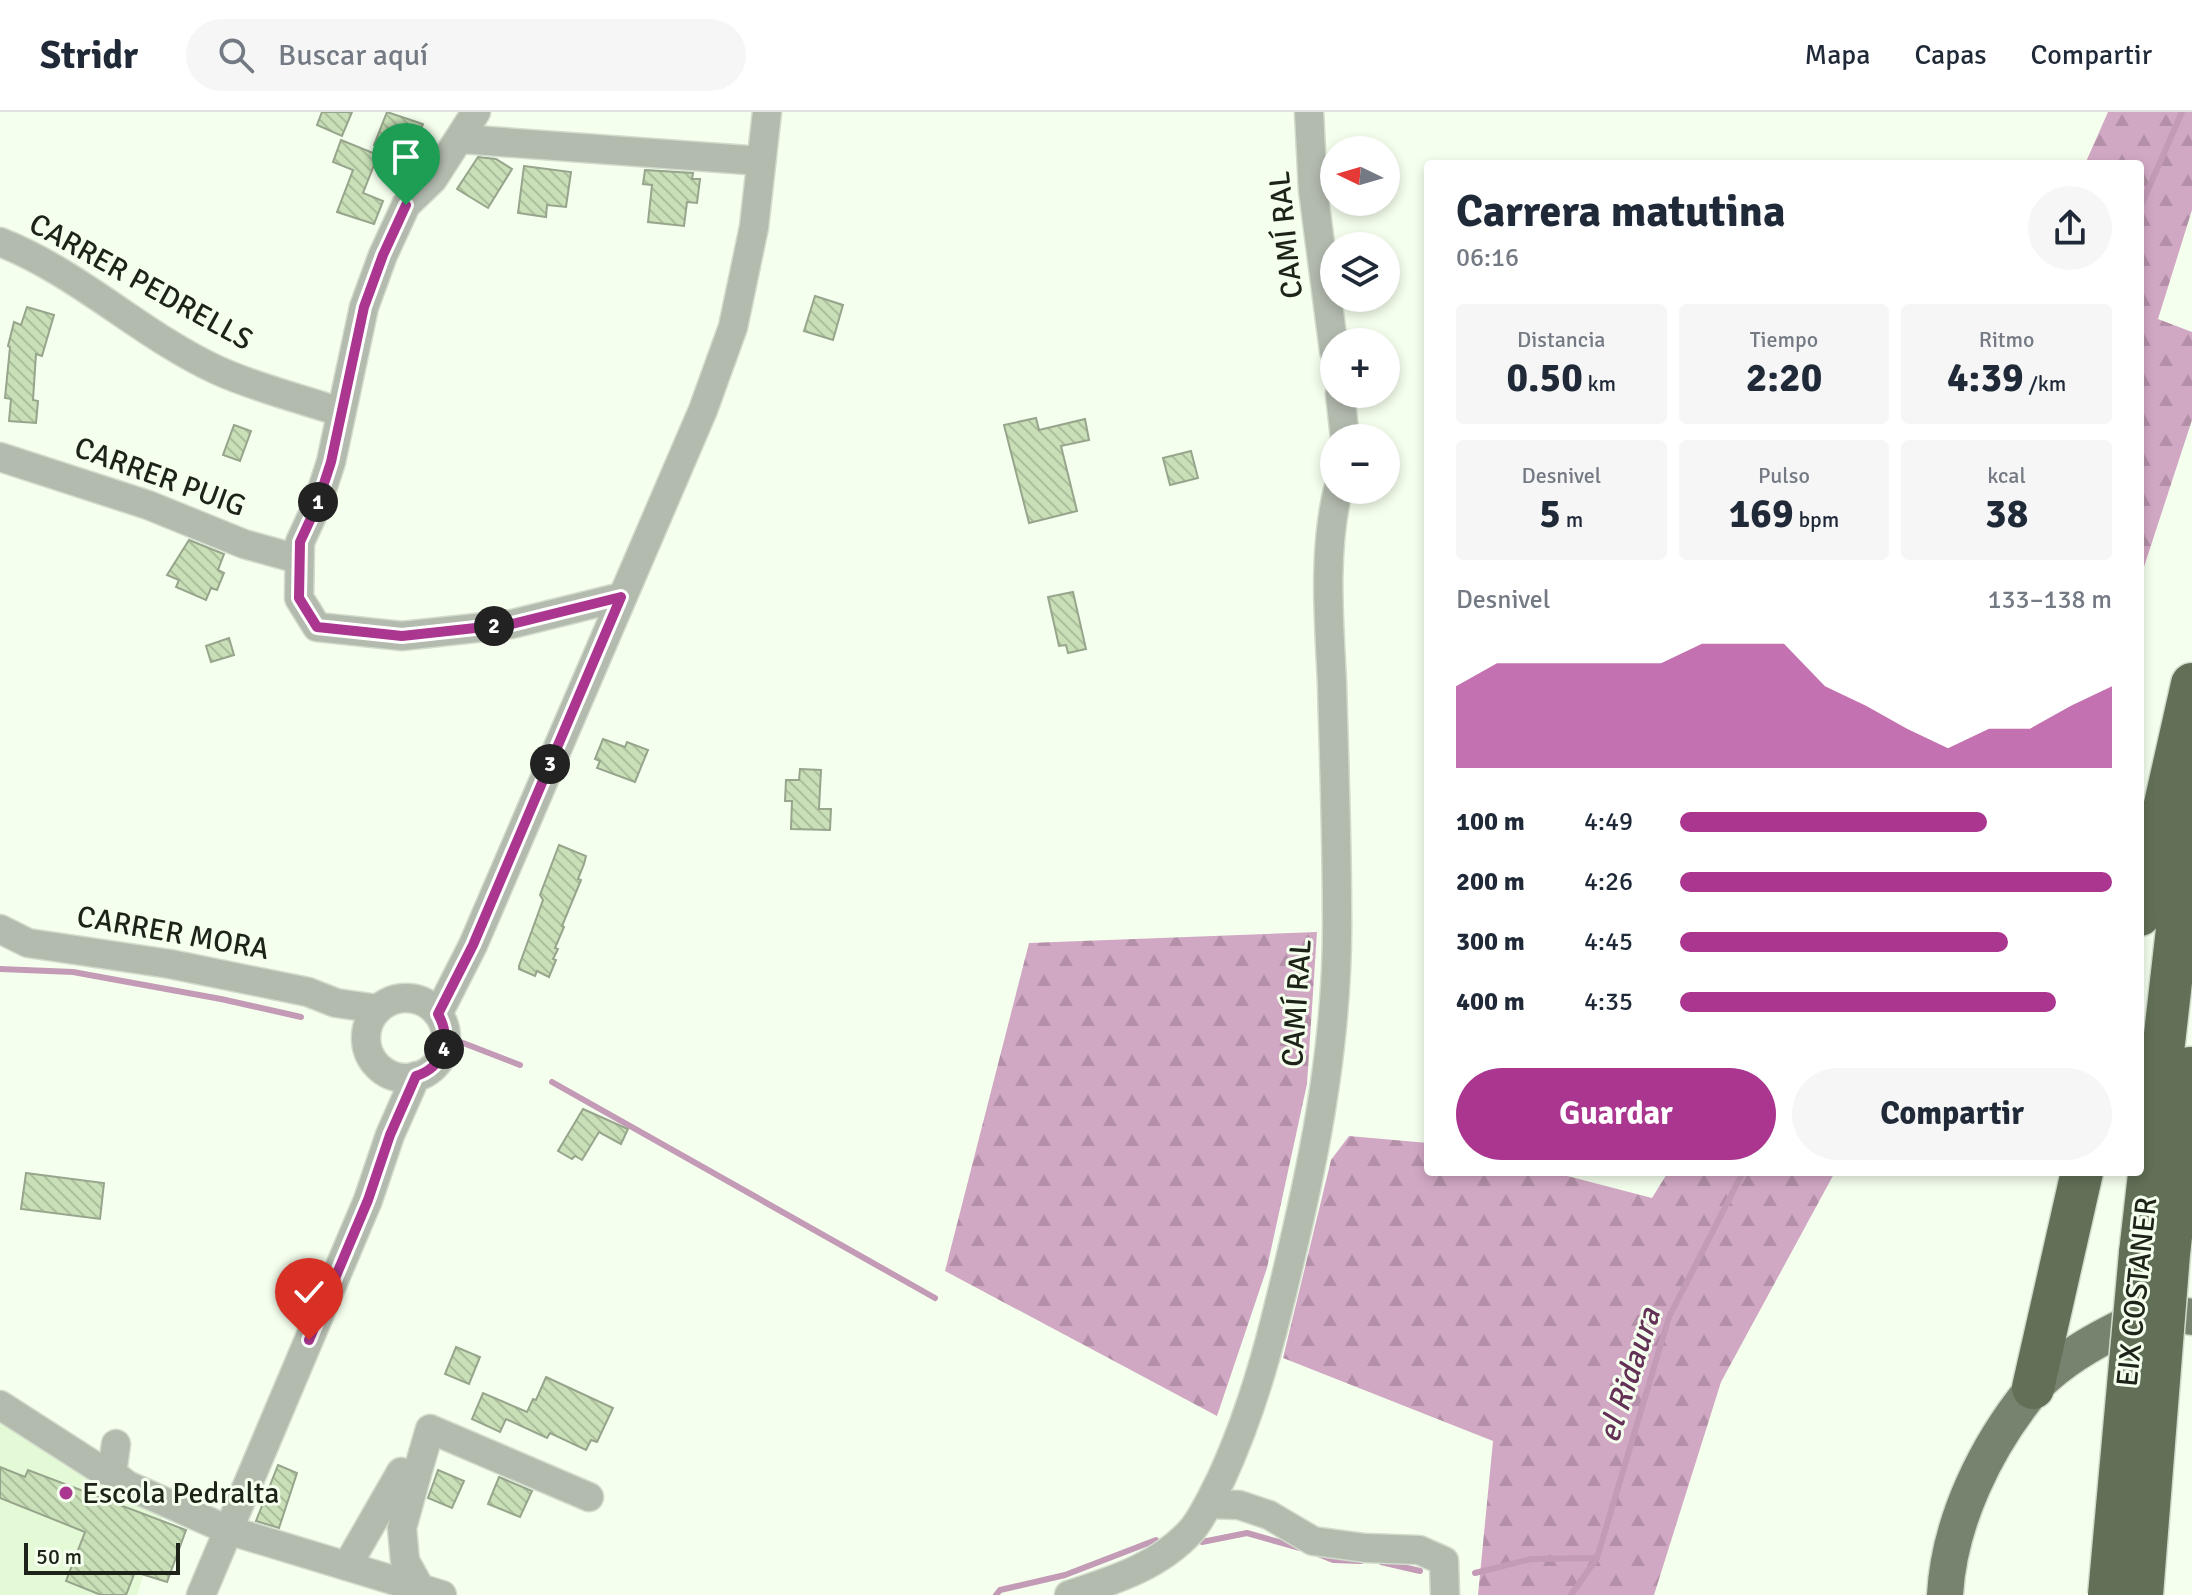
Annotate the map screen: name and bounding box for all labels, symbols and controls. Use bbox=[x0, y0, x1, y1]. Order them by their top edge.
search box bbox=[186, 19, 746, 91]
text: Stridr bbox=[40, 32, 138, 79]
icon: search bbox=[214, 33, 258, 77]
text: Buscar aquí bbox=[278, 37, 428, 74]
text: Mapa bbox=[1805, 38, 1870, 72]
text: Capas bbox=[1914, 38, 1987, 72]
text: Compartir bbox=[2031, 38, 2152, 72]
pin bbox=[372, 123, 440, 205]
icon: arrive bbox=[384, 135, 428, 179]
north arrow bbox=[1320, 136, 1400, 216]
map controls bbox=[1320, 136, 1400, 504]
street label: CAMÍ RAL bbox=[1261, 170, 1311, 300]
text: Carrera matutina bbox=[1456, 185, 1786, 239]
button: share bbox=[2028, 186, 2112, 270]
street label: CARRER PEDRELLS bbox=[23, 205, 259, 359]
button: layers bbox=[1320, 232, 1400, 312]
text: 06:16 bbox=[1456, 242, 1519, 274]
text: Distancia bbox=[1517, 326, 1606, 353]
text: Tiempo bbox=[1750, 326, 1818, 353]
text: Ritmo bbox=[1979, 326, 2035, 353]
button: + bbox=[1320, 328, 1400, 408]
text: 0.50 bbox=[1506, 353, 1583, 403]
text: 2:20 bbox=[1746, 353, 1822, 403]
text: 4:39 bbox=[1947, 353, 2024, 403]
text: km bbox=[1583, 370, 1616, 397]
text: /km bbox=[2024, 370, 2066, 397]
button: − bbox=[1320, 424, 1400, 504]
street label: CARRER PUIG bbox=[69, 429, 251, 525]
text: Desnivel bbox=[1521, 462, 1601, 489]
text: Pulso bbox=[1758, 462, 1810, 489]
text: kcal bbox=[1987, 462, 2026, 489]
pin: 1 bbox=[298, 482, 338, 522]
text: 1 bbox=[312, 488, 324, 515]
text: 5 bbox=[1539, 489, 1561, 539]
text: 169 bbox=[1729, 489, 1794, 539]
text: 38 bbox=[1985, 489, 2028, 539]
text: m bbox=[1561, 506, 1583, 533]
text: bpm bbox=[1794, 506, 1839, 533]
text: Desnivel bbox=[1456, 584, 1550, 616]
text: 133–138 m bbox=[1988, 584, 2112, 616]
pin: 2 bbox=[474, 606, 514, 646]
text: 2 bbox=[488, 612, 500, 639]
pin: 3 bbox=[530, 744, 570, 784]
text: 3 bbox=[544, 750, 556, 777]
text: 100 m bbox=[1456, 806, 1525, 838]
text: 4:49 bbox=[1584, 806, 1633, 838]
text: 200 m bbox=[1456, 866, 1525, 898]
text: 4:26 bbox=[1584, 866, 1633, 898]
street label: CARRER MORA bbox=[74, 898, 272, 968]
text: 300 m bbox=[1456, 926, 1525, 958]
text: 4:45 bbox=[1584, 926, 1633, 958]
street label: CAMÍ RAL bbox=[1274, 938, 1320, 1068]
text: 400 m bbox=[1456, 986, 1525, 1018]
text: 4:35 bbox=[1584, 986, 1633, 1018]
pin: 4 bbox=[424, 1029, 464, 1069]
text: 4 bbox=[438, 1035, 450, 1062]
button: Guardar bbox=[1456, 1068, 1776, 1160]
button: Compartir bbox=[1792, 1068, 2112, 1160]
street label: EIX COSTANER bbox=[2109, 1196, 2165, 1388]
pin bbox=[275, 1258, 343, 1340]
icon: check bbox=[287, 1270, 331, 1314]
water label: el Ridaura bbox=[1589, 1302, 1669, 1447]
place label: Escola Pedralta bbox=[82, 1475, 280, 1512]
marker: Escola Pedralta bbox=[57, 1484, 75, 1502]
scale bar bbox=[24, 1539, 180, 1575]
text: 50 m bbox=[36, 1543, 82, 1570]

